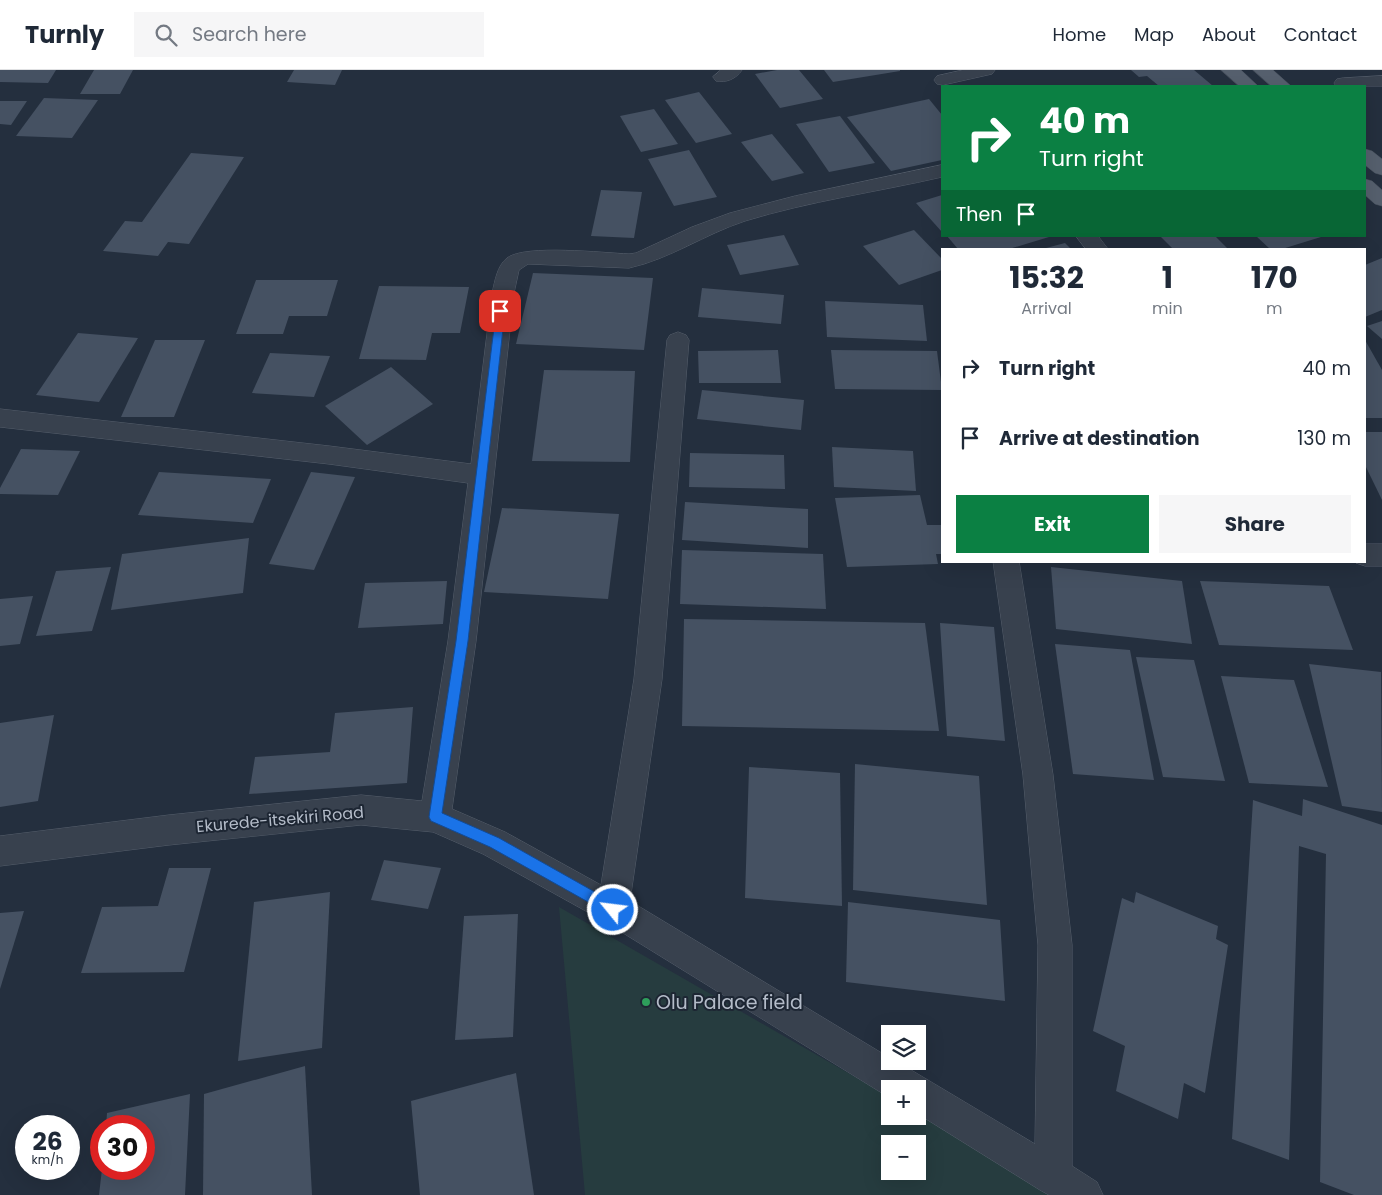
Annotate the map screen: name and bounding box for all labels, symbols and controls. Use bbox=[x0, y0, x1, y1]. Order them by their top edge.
search box bbox=[134, 12, 484, 57]
text: Turnly bbox=[25, 18, 104, 51]
icon: search bbox=[152, 21, 180, 49]
text: Search here bbox=[192, 21, 307, 48]
text: Home bbox=[1052, 22, 1106, 47]
text: Map bbox=[1134, 22, 1174, 47]
text: About bbox=[1202, 22, 1256, 47]
text: Contact bbox=[1284, 22, 1357, 47]
text: 40 m bbox=[1039, 96, 1130, 145]
icon: right bbox=[956, 105, 1021, 170]
text: Turn right bbox=[1039, 143, 1144, 174]
icon: arrive bbox=[1012, 200, 1040, 228]
text: Then bbox=[956, 201, 1002, 228]
text: 15:32 bbox=[1009, 256, 1084, 299]
text: 1 bbox=[1162, 256, 1173, 299]
text: 170 bbox=[1251, 256, 1298, 299]
pin bbox=[479, 290, 521, 332]
icon: arrive bbox=[486, 297, 514, 325]
text: Arrival bbox=[1021, 297, 1072, 320]
text: min bbox=[1152, 297, 1183, 320]
text: m bbox=[1266, 297, 1283, 320]
icon: right bbox=[956, 354, 984, 382]
text: Turn right bbox=[999, 355, 1095, 382]
text: 40 m bbox=[1302, 355, 1351, 382]
icon: arrive bbox=[956, 424, 984, 452]
text: Arrive at destination bbox=[999, 425, 1200, 452]
text: 130 m bbox=[1297, 425, 1351, 452]
button: Exit bbox=[956, 495, 1149, 553]
button: Share bbox=[1159, 495, 1351, 553]
street label: Ekurede-itsekiri Road bbox=[195, 801, 365, 838]
position arrow bbox=[586, 883, 638, 935]
place label: Olu Palace field bbox=[656, 989, 803, 1016]
marker: Olu Palace field bbox=[640, 996, 652, 1008]
map controls bbox=[881, 1025, 926, 1180]
button: layers bbox=[881, 1025, 926, 1070]
button: + bbox=[881, 1080, 926, 1125]
speed limit sign: 30 bbox=[90, 1115, 155, 1180]
text: 26 bbox=[32, 1124, 63, 1159]
button: − bbox=[881, 1135, 926, 1180]
text: km/h bbox=[32, 1151, 63, 1168]

